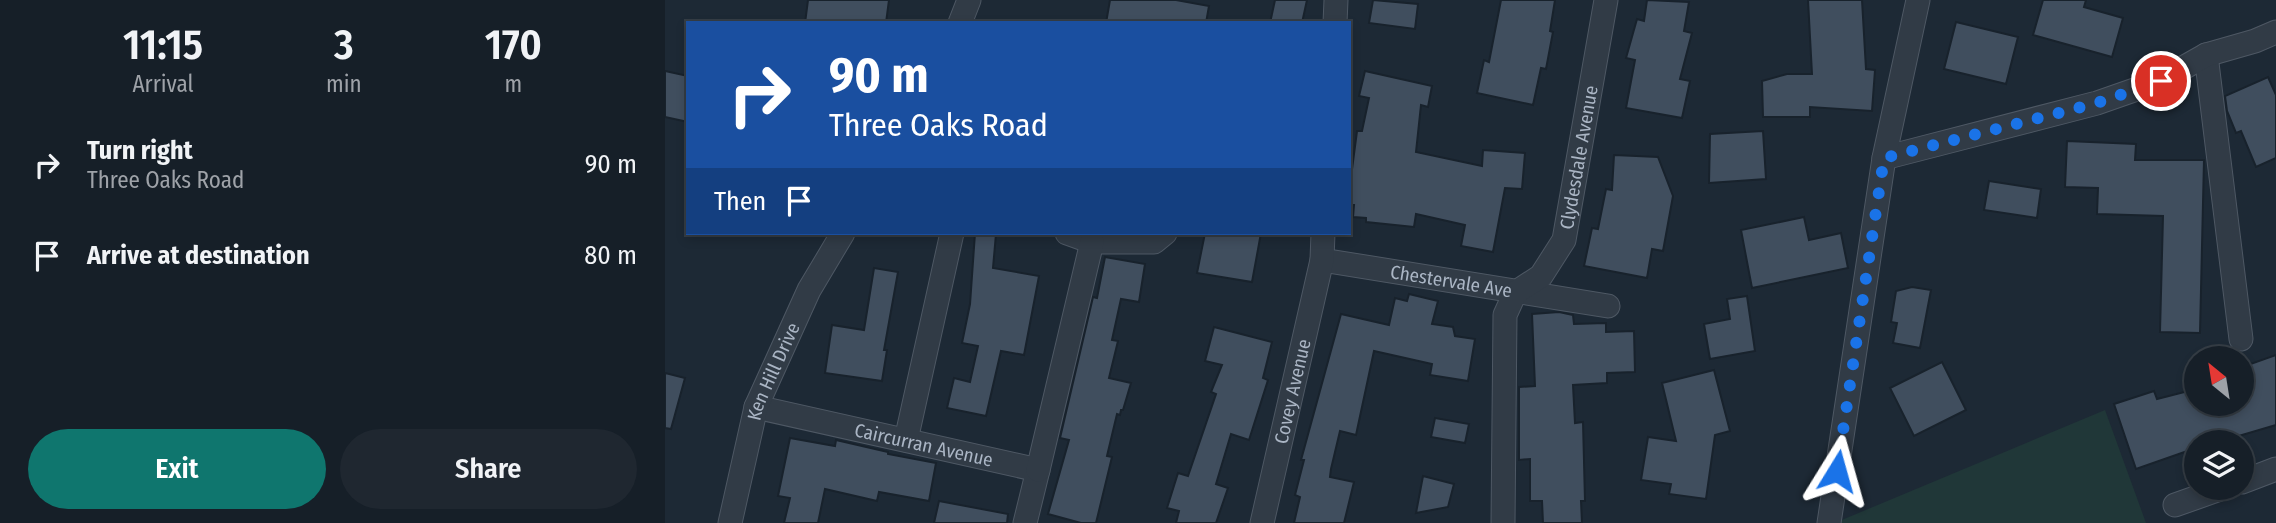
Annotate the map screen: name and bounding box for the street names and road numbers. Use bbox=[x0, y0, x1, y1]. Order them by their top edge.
street label: Clydesdale Avenue bbox=[1555, 84, 1602, 231]
street label: Chestervale Ave bbox=[1389, 260, 1514, 302]
street label: Ken Hill Drive bbox=[742, 319, 804, 422]
street label: Covey Avenue bbox=[1269, 337, 1315, 446]
street label: Caircurran Avenue bbox=[852, 418, 995, 471]

